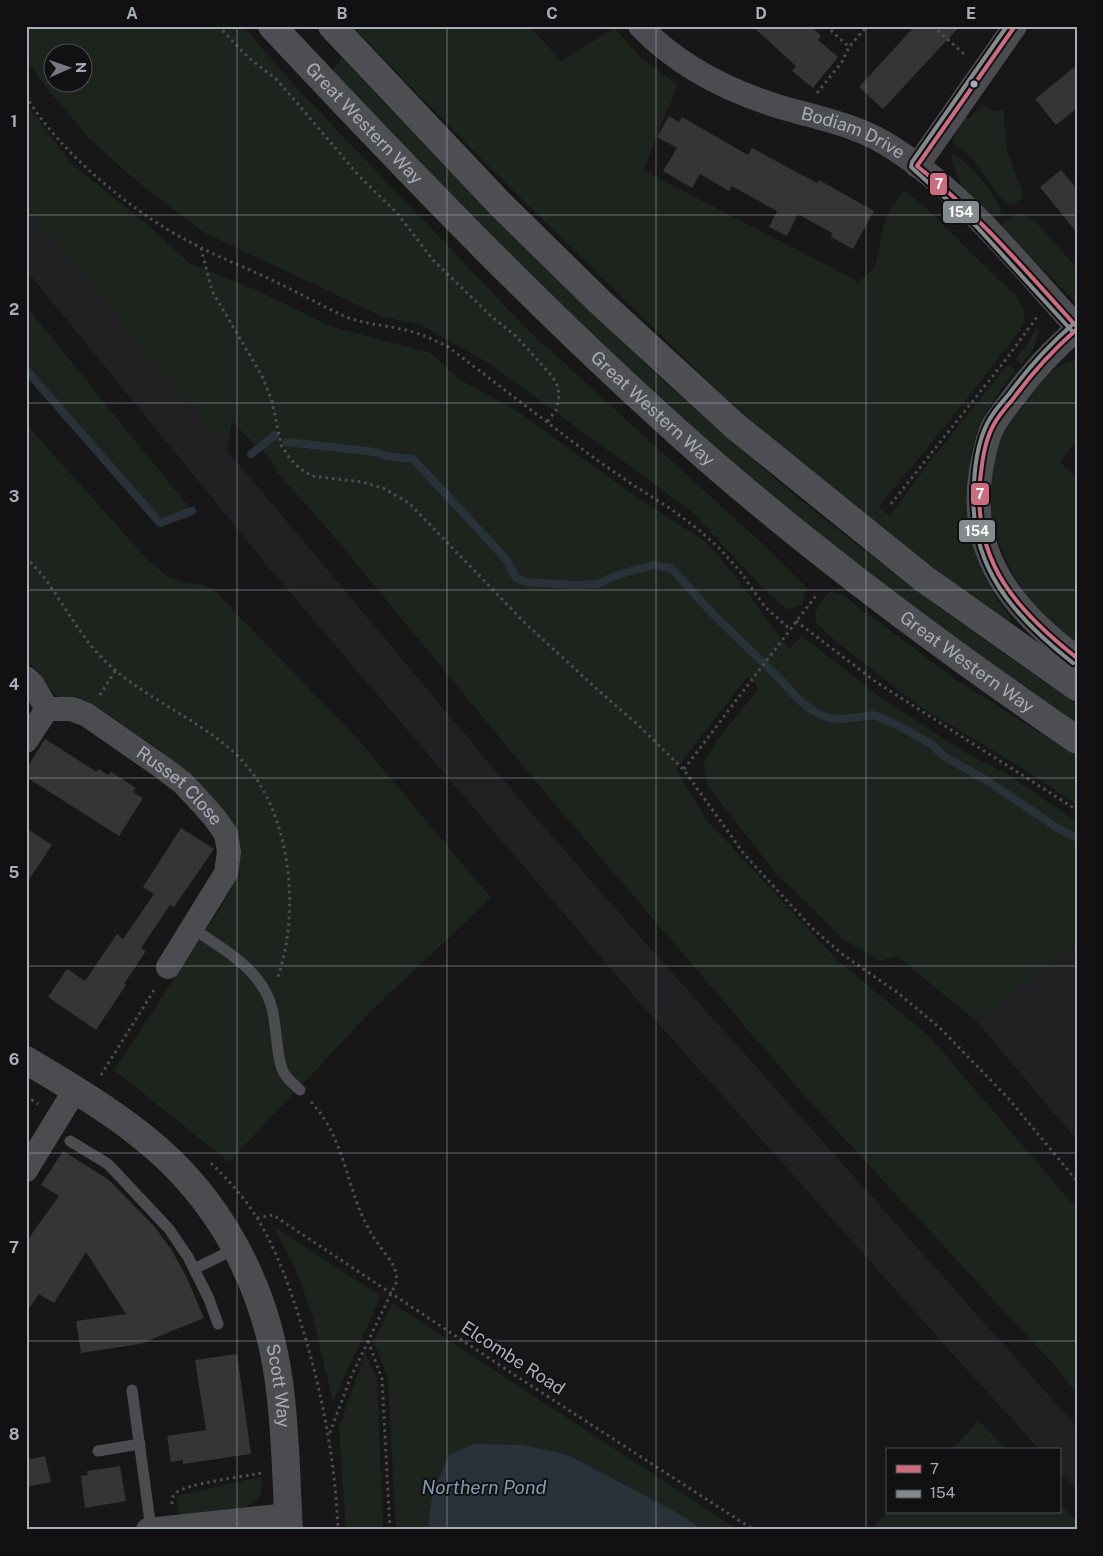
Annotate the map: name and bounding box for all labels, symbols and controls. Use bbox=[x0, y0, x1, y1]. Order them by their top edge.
text: A bbox=[126, 4, 138, 23]
text: B bbox=[337, 4, 348, 23]
text: C bbox=[546, 4, 558, 23]
text: D bbox=[755, 4, 767, 23]
text: E bbox=[966, 4, 976, 23]
north arrow bbox=[42, 42, 92, 92]
street label: Great Western Way bbox=[302, 58, 428, 188]
text: N bbox=[73, 62, 89, 73]
unlabelled marker bbox=[969, 79, 979, 89]
street label: Bodiam Drive bbox=[799, 102, 909, 163]
text: 1 bbox=[11, 112, 17, 131]
line badge: 7 bbox=[929, 172, 948, 196]
text: 7 bbox=[935, 176, 944, 192]
line badge: 154 bbox=[942, 200, 980, 224]
text: 154 bbox=[949, 204, 973, 220]
text: 2 bbox=[9, 300, 19, 319]
street label: Great Western Way bbox=[587, 347, 720, 470]
line badge: 7 bbox=[970, 482, 990, 506]
text: 7 bbox=[976, 486, 985, 502]
text: 3 bbox=[9, 487, 19, 506]
line badge: 154 bbox=[958, 519, 996, 543]
text: 154 bbox=[965, 523, 989, 539]
street label: Great Western Way bbox=[896, 606, 1039, 717]
text: 4 bbox=[9, 675, 20, 694]
street label: Russet Close bbox=[133, 742, 227, 829]
text: 5 bbox=[9, 863, 20, 882]
text: 6 bbox=[9, 1050, 19, 1069]
text: 7 bbox=[9, 1238, 19, 1257]
street label: Elcombe Road bbox=[458, 1316, 569, 1399]
street label: Scott Way bbox=[262, 1342, 295, 1429]
text: 8 bbox=[9, 1425, 20, 1444]
legend bbox=[886, 1448, 1060, 1514]
text: 7 bbox=[930, 1460, 939, 1477]
water label: Northern Pond bbox=[422, 1476, 546, 1498]
text: 154 bbox=[930, 1484, 955, 1501]

